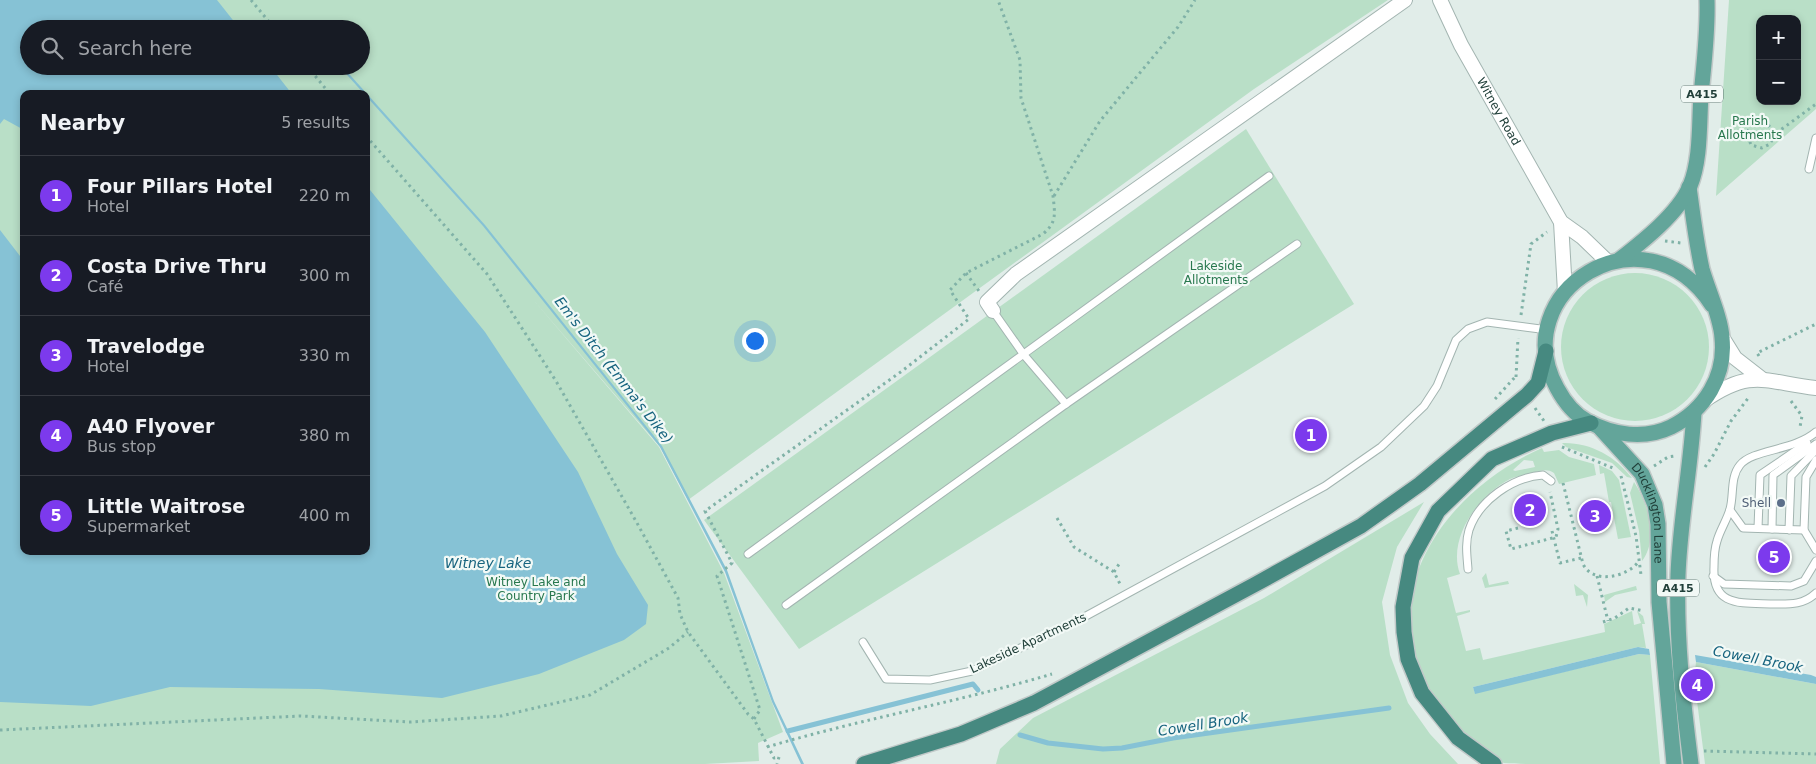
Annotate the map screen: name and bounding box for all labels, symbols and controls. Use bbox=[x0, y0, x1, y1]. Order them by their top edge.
map controls bbox=[1756, 15, 1801, 105]
button: + bbox=[1756, 15, 1801, 60]
search box bbox=[20, 20, 370, 75]
icon: search bbox=[38, 34, 66, 62]
text: Search here bbox=[78, 37, 192, 59]
button: − bbox=[1756, 60, 1801, 105]
street label: Witney Road bbox=[1474, 75, 1523, 148]
road number: A415 bbox=[1681, 86, 1723, 102]
text: Nearby bbox=[40, 111, 125, 135]
text: 5 results bbox=[281, 113, 350, 132]
park label: Parish Allotments bbox=[1718, 114, 1782, 142]
text: Four Pillars Hotel bbox=[87, 175, 273, 197]
text: 1 bbox=[50, 186, 62, 205]
text: 220 m bbox=[299, 186, 350, 205]
text: Hotel bbox=[87, 197, 129, 216]
text: Costa Drive Thru bbox=[87, 255, 267, 277]
park label: Lakeside Allotments bbox=[1184, 259, 1248, 287]
text: 2 bbox=[50, 266, 62, 285]
text: 300 m bbox=[299, 266, 350, 285]
text: Café bbox=[87, 277, 123, 296]
water label: Em's Ditch (Emma's Dike) bbox=[552, 293, 676, 447]
your location bbox=[742, 328, 768, 354]
text: Travelodge bbox=[87, 335, 205, 357]
text: 3 bbox=[50, 346, 62, 365]
text: 330 m bbox=[299, 346, 350, 365]
text: Hotel bbox=[87, 357, 129, 376]
text: A40 Flyover bbox=[87, 415, 214, 437]
pin: 1 bbox=[1295, 416, 1327, 454]
text: 4 bbox=[50, 426, 62, 445]
text: 380 m bbox=[299, 426, 350, 445]
text: Bus stop bbox=[87, 437, 156, 456]
street label: Ducklington Lane bbox=[1629, 460, 1666, 564]
pin: 2 bbox=[1514, 491, 1546, 529]
text: Little Waitrose bbox=[87, 495, 245, 517]
place label: Shell bbox=[1742, 496, 1771, 510]
pin: 3 bbox=[1579, 497, 1611, 535]
marker: Shell bbox=[1775, 497, 1787, 509]
text: 5 bbox=[50, 506, 62, 525]
text: 400 m bbox=[299, 506, 350, 525]
text: Supermarket bbox=[87, 517, 190, 536]
pin: 5 bbox=[1758, 538, 1790, 576]
water label: Witney Lake bbox=[445, 555, 531, 571]
park label: Witney Lake and Country Park bbox=[486, 575, 586, 603]
road number: A415 bbox=[1657, 580, 1699, 596]
street label: Lakeside Apartments bbox=[968, 610, 1088, 676]
water label: Cowell Brook bbox=[1712, 642, 1805, 676]
pin: 4 bbox=[1681, 666, 1713, 704]
water label: Cowell Brook bbox=[1157, 709, 1250, 739]

